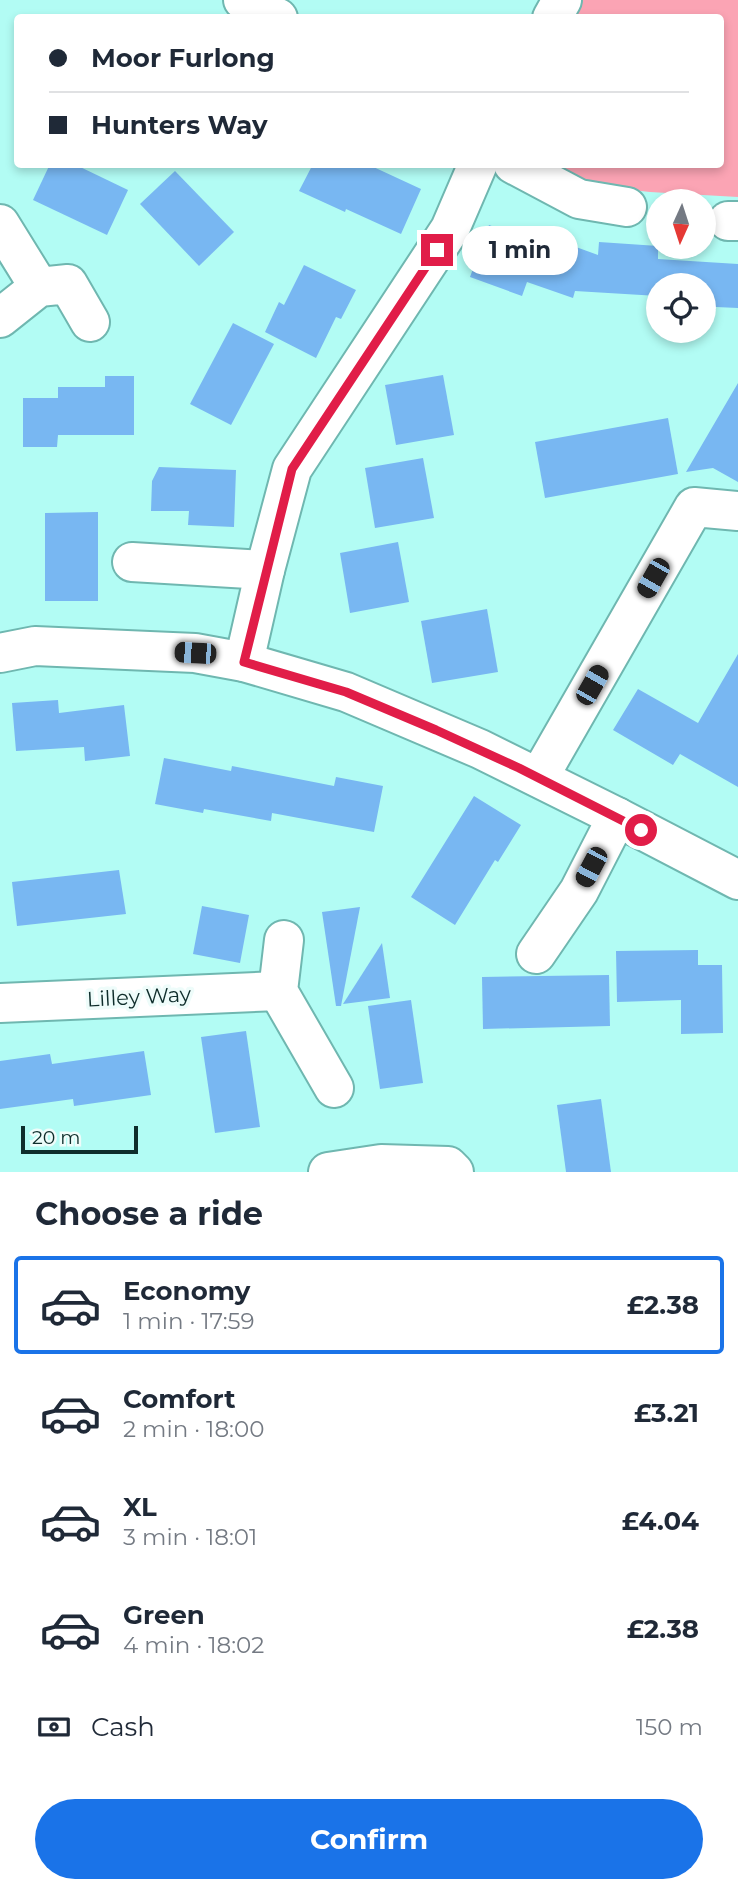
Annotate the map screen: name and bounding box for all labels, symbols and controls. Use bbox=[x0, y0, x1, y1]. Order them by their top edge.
text: Moor Furlong bbox=[91, 42, 275, 74]
text: Hunters Way bbox=[91, 109, 268, 141]
north arrow bbox=[646, 189, 716, 259]
map controls bbox=[646, 189, 716, 343]
callout: 1 min bbox=[462, 226, 577, 274]
route end bbox=[421, 234, 453, 266]
text: 1 min bbox=[489, 236, 551, 264]
button: locate bbox=[646, 273, 716, 343]
car bbox=[634, 555, 673, 601]
car bbox=[174, 641, 217, 665]
car bbox=[573, 662, 612, 708]
route start bbox=[625, 814, 657, 846]
car bbox=[572, 844, 611, 890]
street label: Lilley Way bbox=[86, 981, 192, 1012]
scale bar bbox=[21, 1123, 138, 1155]
text: 20 m bbox=[32, 1126, 80, 1149]
text: Choose a ride bbox=[35, 1194, 263, 1233]
icon: car bbox=[39, 1274, 102, 1337]
text: Economy bbox=[123, 1275, 250, 1307]
text: £2.38 bbox=[627, 1289, 699, 1321]
text: 1 min · 17:59 bbox=[123, 1307, 255, 1335]
icon: car bbox=[39, 1382, 102, 1445]
text: Comfort bbox=[123, 1383, 235, 1415]
text: £3.21 bbox=[634, 1397, 699, 1429]
text: 2 min · 18:00 bbox=[123, 1415, 264, 1443]
icon: car bbox=[39, 1490, 102, 1553]
text: XL bbox=[123, 1491, 157, 1523]
text: £4.04 bbox=[622, 1505, 699, 1537]
text: 3 min · 18:01 bbox=[123, 1523, 257, 1551]
icon: car bbox=[39, 1598, 102, 1661]
text: Green bbox=[123, 1599, 205, 1631]
text: £2.38 bbox=[627, 1613, 699, 1645]
text: 4 min · 18:02 bbox=[123, 1631, 264, 1659]
icon: cash bbox=[35, 1708, 73, 1746]
text: Cash bbox=[91, 1711, 155, 1743]
text: 150 m bbox=[636, 1713, 703, 1741]
button: Confirm bbox=[35, 1799, 703, 1879]

